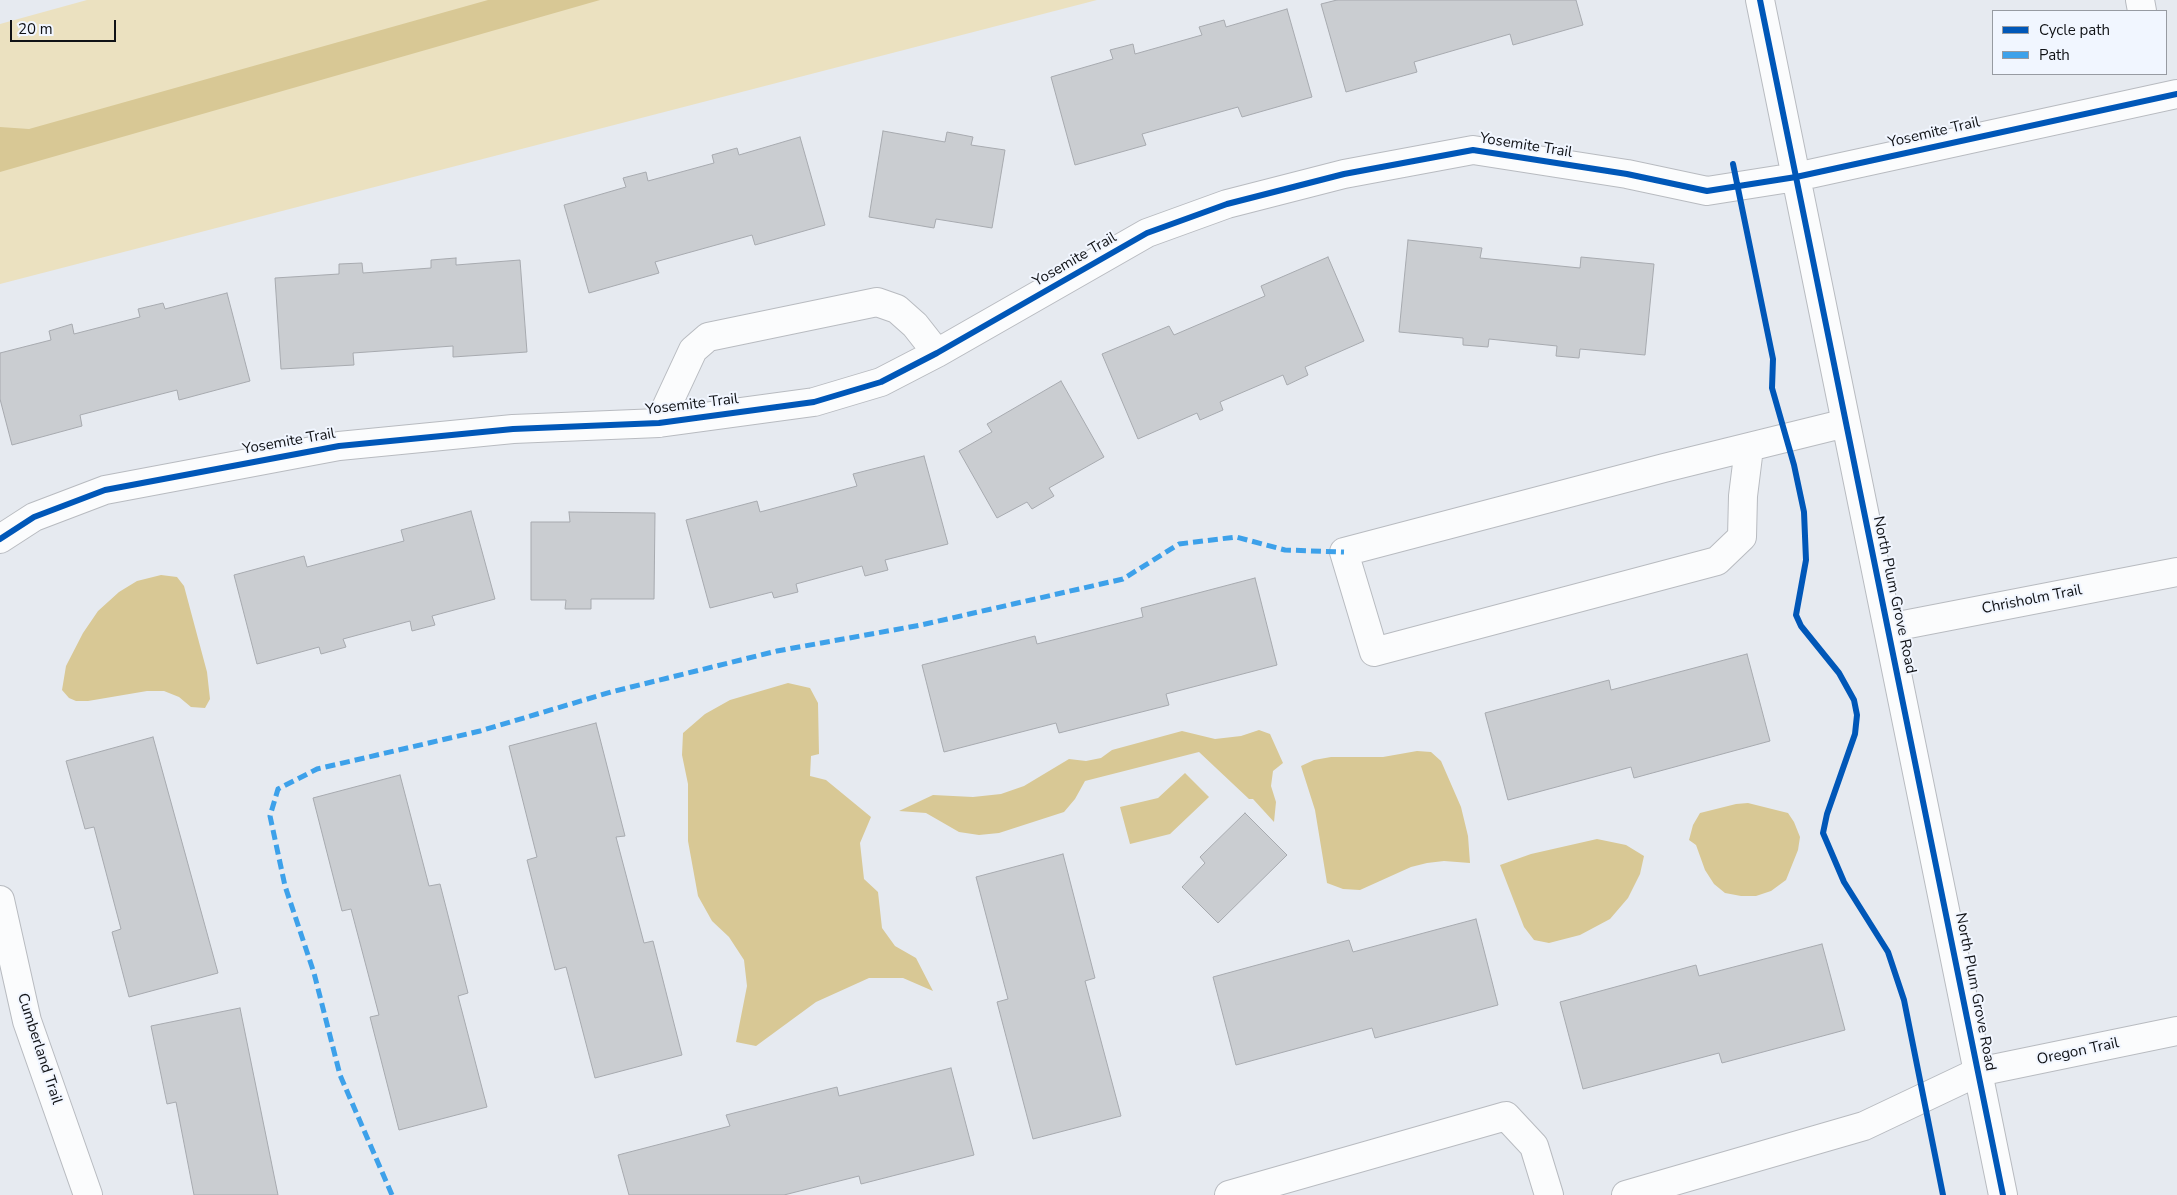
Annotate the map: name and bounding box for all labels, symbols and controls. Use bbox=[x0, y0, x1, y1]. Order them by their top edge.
scale bar bbox=[12, 10, 119, 42]
legend bbox=[1992, 10, 2167, 75]
text: 20 m bbox=[18, 19, 53, 39]
text: Cycle path bbox=[2039, 20, 2110, 40]
text: Path bbox=[2039, 45, 2070, 65]
street label: Yosemite Trail bbox=[1886, 114, 1982, 152]
street label: Yosemite Trail bbox=[1478, 130, 1574, 162]
street label: Yosemite Trail bbox=[1030, 229, 1120, 291]
street label: Yosemite Trail bbox=[644, 390, 740, 420]
street label: Yosemite Trail bbox=[241, 425, 337, 459]
street label: North Plum Grove Road bbox=[1868, 515, 1920, 675]
street label: Chrisholm Trail bbox=[1980, 581, 2084, 619]
street label: North Plum Grove Road bbox=[1951, 911, 1999, 1073]
street label: Cumberland Trail bbox=[13, 991, 65, 1107]
street label: Oregon Trail bbox=[2035, 1035, 2121, 1069]

